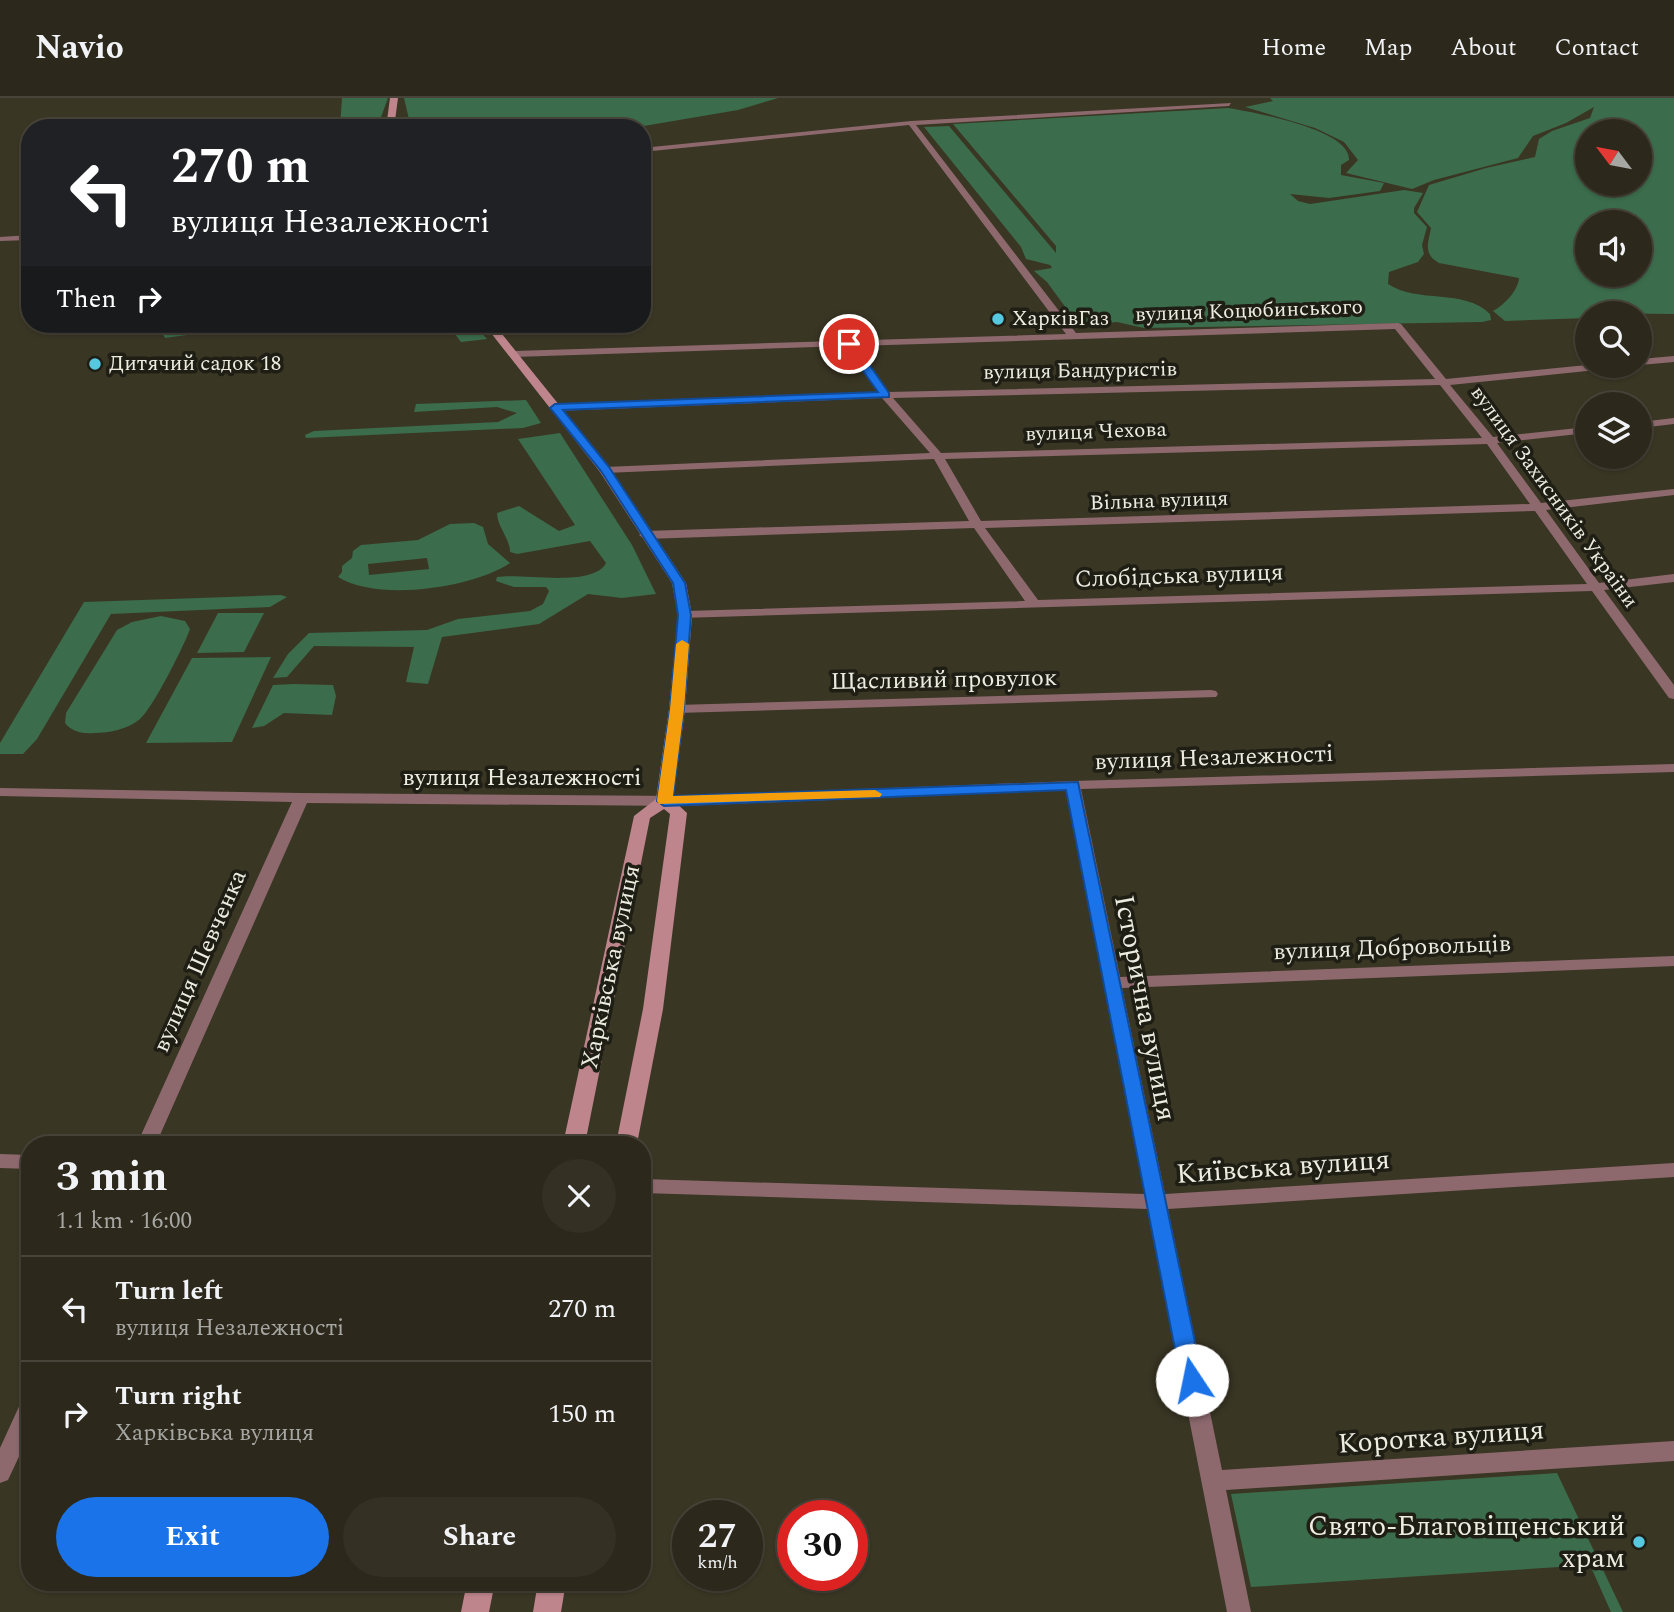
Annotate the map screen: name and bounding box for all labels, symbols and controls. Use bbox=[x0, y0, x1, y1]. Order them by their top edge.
text: Navio bbox=[35, 23, 124, 73]
text: Home bbox=[1261, 30, 1326, 66]
text: Map bbox=[1364, 30, 1412, 66]
text: About bbox=[1450, 30, 1516, 66]
text: Contact bbox=[1554, 30, 1639, 66]
north arrow bbox=[1575, 119, 1652, 196]
map controls bbox=[1575, 119, 1652, 469]
text: 270 m bbox=[171, 130, 310, 205]
icon: left bbox=[56, 147, 147, 238]
text: вулиця Незалежності bbox=[171, 198, 490, 247]
button: sound bbox=[1575, 210, 1652, 287]
text: Then bbox=[56, 279, 116, 319]
icon: right bbox=[130, 280, 168, 318]
street label: вулиця Коцюбинського bbox=[1134, 291, 1364, 331]
button: search bbox=[1575, 301, 1652, 378]
place label: ХарківГаз bbox=[1012, 303, 1109, 335]
marker: ХарківГаз bbox=[990, 311, 1006, 327]
pin bbox=[819, 314, 879, 374]
icon: arrive bbox=[830, 325, 868, 363]
place label: Дитячий садок 18 bbox=[109, 348, 281, 380]
street label: вулиця Бандуристів bbox=[983, 353, 1177, 389]
marker: Дитячий садок 18 bbox=[87, 356, 103, 372]
street label: вулиця Захисників України bbox=[1462, 379, 1646, 615]
button: layers bbox=[1575, 392, 1652, 469]
street label: вулиця Чехова bbox=[1025, 414, 1168, 450]
street label: Вільна вулиця bbox=[1089, 483, 1229, 519]
street label: Слобідська вулиця bbox=[1074, 554, 1284, 598]
street label: Щасливий провулок bbox=[830, 660, 1058, 700]
street label: вулиця Незалежності bbox=[1094, 736, 1334, 780]
street label: вулиця Незалежності bbox=[402, 760, 642, 796]
street label: Харківська вулиця bbox=[572, 862, 650, 1072]
street label: вулиця Шевченка bbox=[144, 864, 257, 1058]
street label: Історична вулиця bbox=[1102, 891, 1188, 1125]
street label: вулиця Добровольців bbox=[1273, 926, 1511, 970]
street label: Київська вулиця bbox=[1175, 1138, 1391, 1196]
text: 3 min bbox=[56, 1146, 168, 1209]
button: close bbox=[542, 1159, 616, 1233]
text: 1.1 km · 16:00 bbox=[56, 1204, 192, 1239]
text: Turn left bbox=[115, 1271, 223, 1311]
text: 270 m bbox=[548, 1289, 616, 1329]
icon: left bbox=[56, 1290, 94, 1328]
text: вулиця Незалежності bbox=[115, 1311, 344, 1346]
position arrow bbox=[1155, 1343, 1229, 1417]
text: Turn right bbox=[115, 1376, 242, 1416]
text: 150 m bbox=[548, 1394, 616, 1434]
icon: right bbox=[56, 1395, 94, 1433]
street label: Коротка вулиця bbox=[1336, 1408, 1546, 1466]
text: Харківська вулиця bbox=[115, 1416, 314, 1451]
button: Exit bbox=[56, 1497, 329, 1577]
button: Share bbox=[343, 1497, 616, 1577]
speed limit sign: 30 bbox=[777, 1500, 868, 1591]
place label: Свято-Благовіщенський храм bbox=[1308, 1505, 1625, 1580]
text: 27 bbox=[698, 1510, 737, 1563]
marker: Свято-Благовіщенський храм bbox=[1631, 1534, 1647, 1550]
text: km/h bbox=[697, 1549, 738, 1576]

